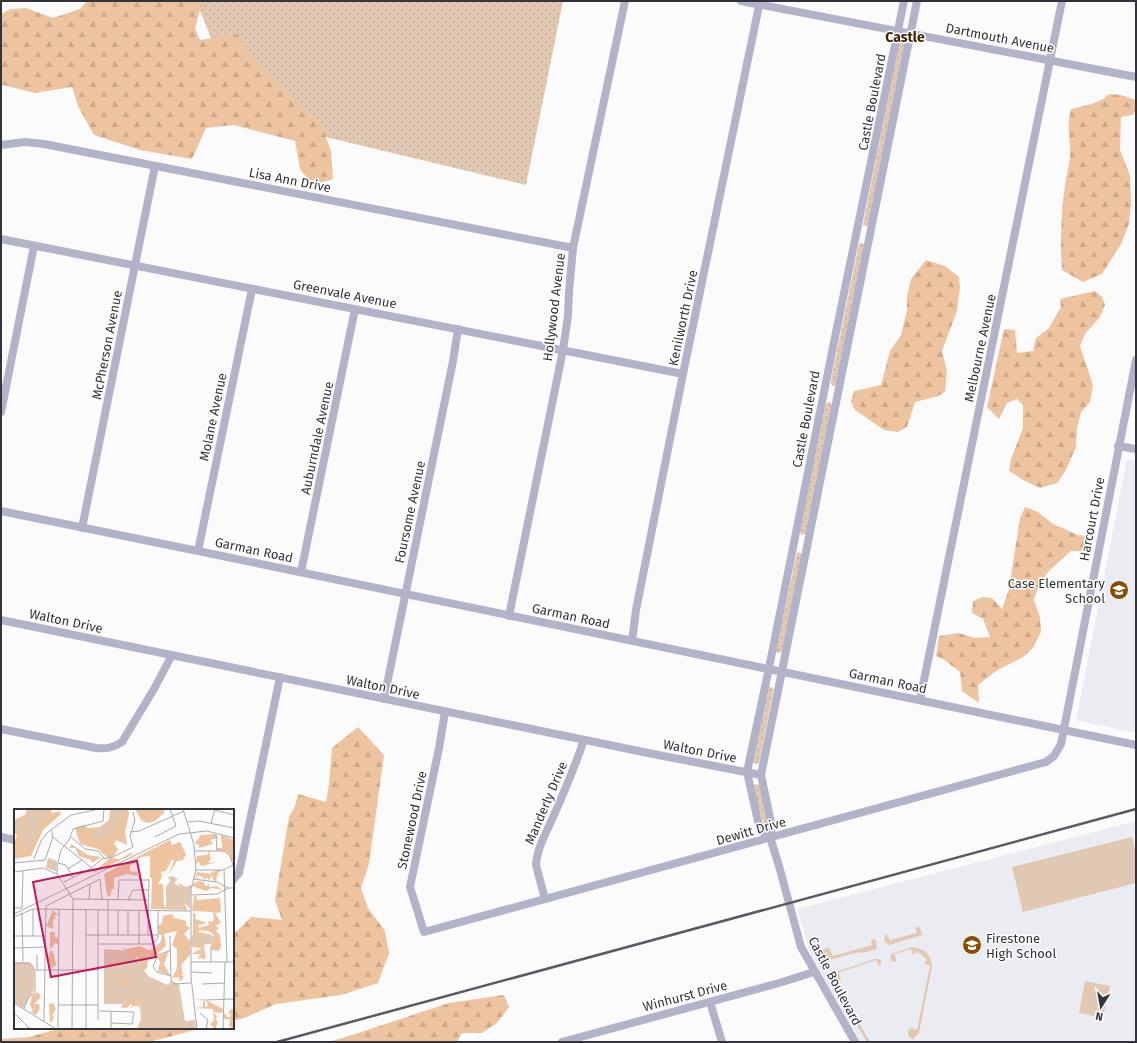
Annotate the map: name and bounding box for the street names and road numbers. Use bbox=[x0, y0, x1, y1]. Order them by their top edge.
street label: Dartmouth Avenue bbox=[944, 20, 1056, 56]
street label: Castle Boulevard bbox=[855, 52, 889, 152]
street label: Lisa Ann Drive bbox=[248, 165, 332, 195]
street label: Hollywood Avenue bbox=[540, 252, 568, 362]
street label: Kenilworth Drive bbox=[665, 269, 701, 367]
street label: Greenvale Avenue bbox=[292, 277, 398, 311]
street label: McPherson Avenue bbox=[89, 289, 125, 401]
street label: Melbourne Avenue bbox=[961, 293, 999, 403]
street label: Castle Boulevard bbox=[789, 369, 823, 469]
street label: Molane Avenue bbox=[196, 372, 230, 462]
street label: Auburndale Avenue bbox=[298, 380, 336, 496]
street label: Foursome Avenue bbox=[392, 459, 428, 565]
street label: Harcourt Drive bbox=[1077, 476, 1107, 562]
street label: Garman Road bbox=[214, 534, 294, 566]
street label: Garman Road bbox=[531, 600, 611, 632]
street label: Walton Drive bbox=[28, 606, 104, 636]
street label: Garman Road bbox=[848, 665, 928, 697]
street label: Walton Drive bbox=[345, 672, 421, 702]
street label: Walton Drive bbox=[662, 737, 738, 765]
street label: Manderly Drive bbox=[522, 759, 570, 847]
street label: Stonewood Drive bbox=[394, 769, 430, 871]
street label: Dewitt Drive bbox=[714, 814, 788, 848]
street label: Castle Boulevard bbox=[805, 934, 865, 1028]
street label: Winhurst Drive bbox=[641, 978, 729, 1014]

